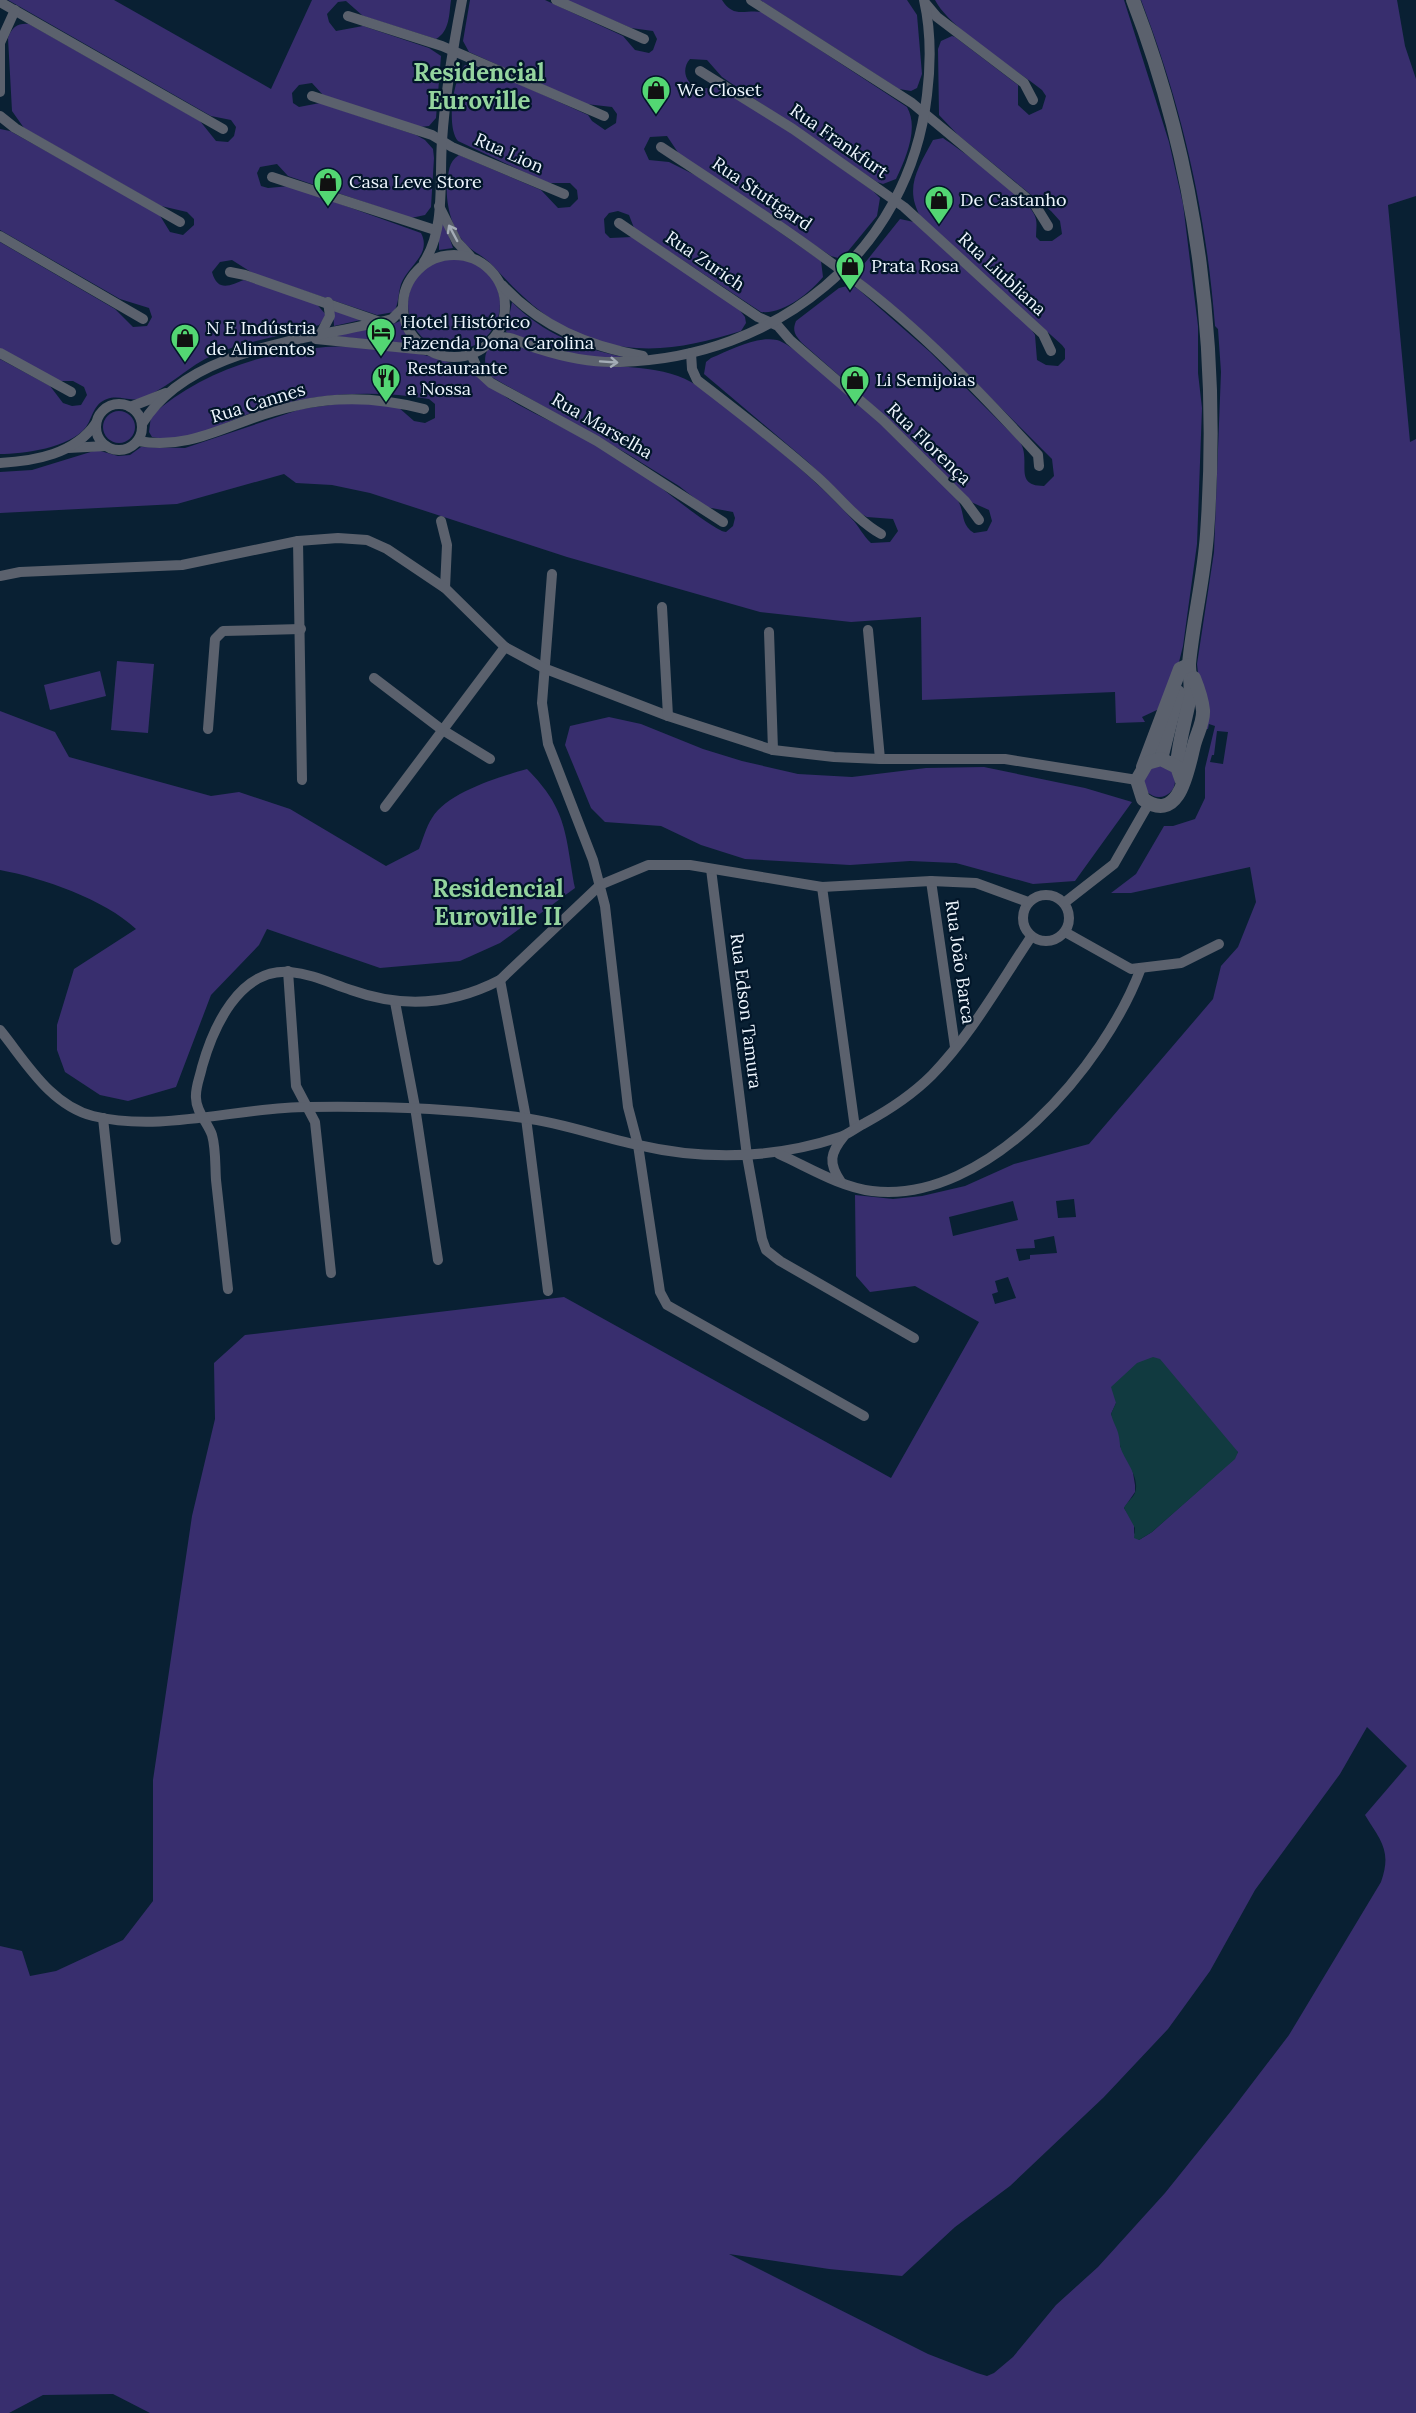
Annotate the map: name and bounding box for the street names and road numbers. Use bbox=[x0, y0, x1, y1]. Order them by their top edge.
street label: Rua Frankfurt bbox=[786, 98, 893, 183]
street label: Rua Lion bbox=[471, 127, 547, 178]
street label: Rua Stuttgard bbox=[708, 152, 817, 236]
street label: Rua Zurich bbox=[661, 226, 750, 296]
street label: Rua Liubliana bbox=[953, 227, 1051, 320]
street label: Rua Cannes bbox=[208, 377, 308, 428]
street label: Rua Marselha bbox=[548, 387, 657, 464]
street label: Rua Florença bbox=[882, 398, 976, 490]
street label: Rua João Barca bbox=[940, 899, 981, 1025]
street label: Rua Edson Tamura bbox=[726, 932, 767, 1090]

